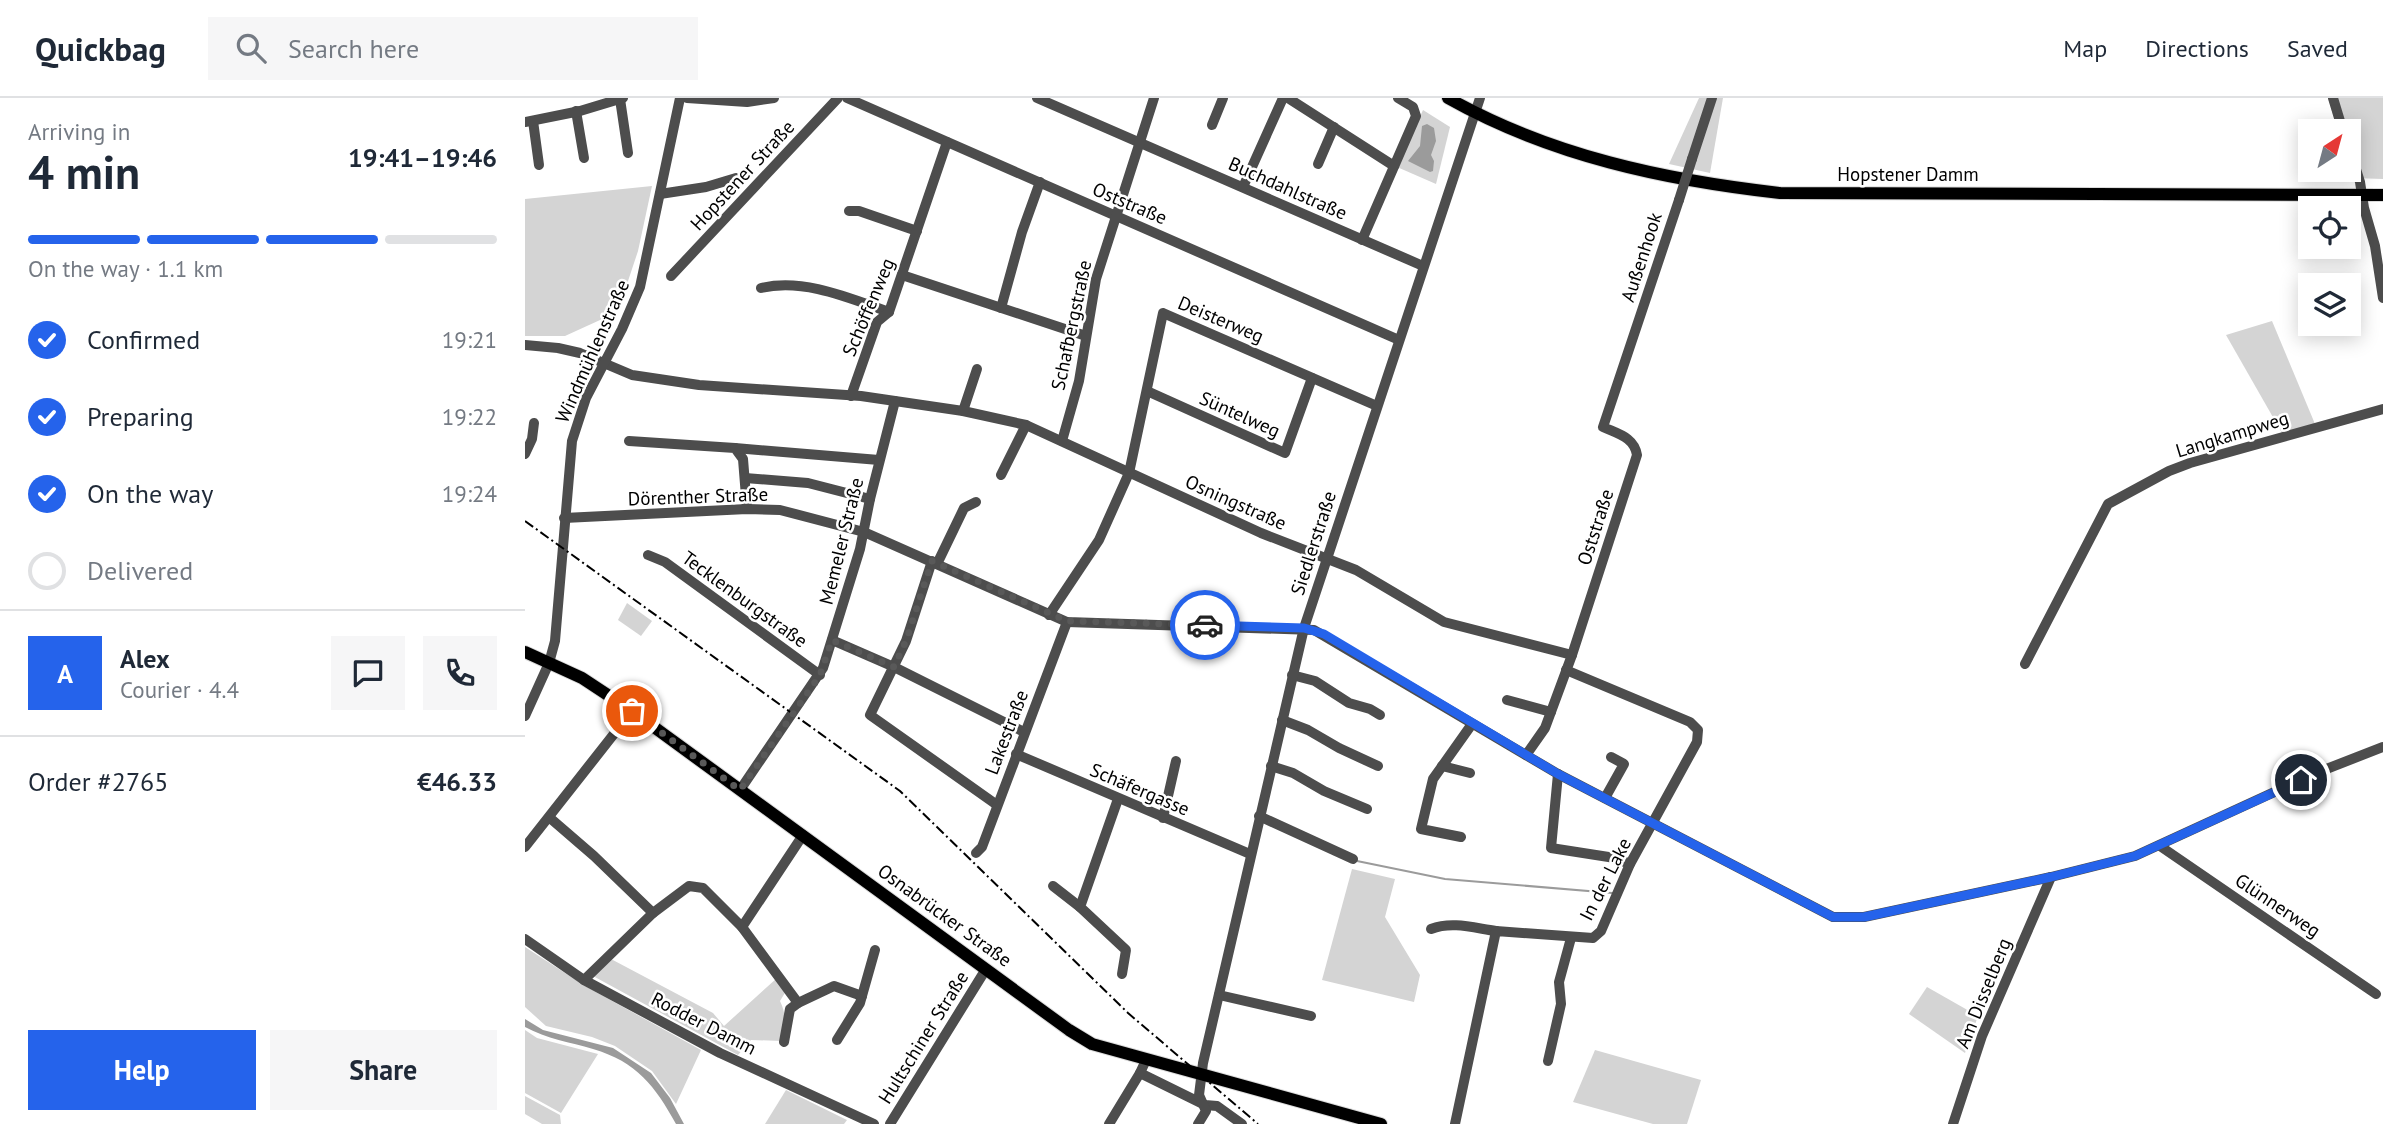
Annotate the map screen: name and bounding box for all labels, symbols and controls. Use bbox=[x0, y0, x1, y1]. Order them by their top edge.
search box bbox=[208, 17, 698, 80]
text: Quickbag bbox=[35, 27, 166, 70]
icon: search bbox=[232, 29, 270, 67]
text: Search here bbox=[288, 32, 419, 65]
text: Map bbox=[2063, 33, 2107, 64]
text: Directions bbox=[2145, 33, 2249, 64]
text: Saved bbox=[2287, 33, 2348, 64]
street label: Hopstener Straße bbox=[685, 115, 799, 235]
text: Arriving in bbox=[28, 117, 130, 146]
north arrow bbox=[2298, 119, 2361, 182]
map controls bbox=[2298, 119, 2361, 336]
text: 19:41–19:46 bbox=[348, 141, 497, 174]
text: 4 min bbox=[28, 142, 140, 202]
street label: Buchdahlstraße bbox=[1225, 151, 1351, 225]
street label: Hopstener Damm bbox=[1837, 162, 1979, 186]
street label: Oststraße bbox=[1089, 177, 1171, 229]
button: locate bbox=[2298, 196, 2361, 259]
street label: Außenhook bbox=[1615, 209, 1667, 305]
text: On the way · 1.1 km bbox=[28, 254, 223, 283]
street label: Schöffenweg bbox=[837, 254, 899, 360]
street label: Schafbergstraße bbox=[1046, 258, 1096, 392]
button: layers bbox=[2298, 273, 2361, 336]
street label: Windmühlenstraße bbox=[550, 276, 634, 426]
street label: Deisterweg bbox=[1174, 290, 1268, 348]
icon: check bbox=[28, 321, 66, 359]
text: Confirmed bbox=[87, 323, 200, 356]
text: 19:21 bbox=[442, 325, 497, 354]
street label: Süntelweg bbox=[1196, 386, 1284, 442]
icon: check bbox=[28, 398, 66, 436]
text: Preparing bbox=[87, 400, 194, 433]
text: 19:22 bbox=[442, 402, 497, 431]
street label: Langkampweg bbox=[2173, 405, 2291, 463]
street label: Osningstraße bbox=[1182, 469, 1290, 535]
icon: check bbox=[28, 475, 66, 513]
street label: Memeler Straße bbox=[814, 475, 868, 607]
text: On the way bbox=[87, 477, 213, 510]
text: 19:24 bbox=[442, 479, 497, 508]
street label: Dörenther Straße bbox=[627, 482, 769, 510]
street label: Oststraße bbox=[1571, 486, 1619, 568]
street label: Siedlerstraße bbox=[1285, 488, 1341, 598]
street label: Tecklenburgstraße bbox=[678, 545, 812, 653]
text: Delivered bbox=[87, 554, 193, 587]
courier bbox=[1170, 590, 1240, 660]
icon: car bbox=[1186, 606, 1224, 644]
button: chat bbox=[331, 636, 405, 710]
button: phone bbox=[423, 636, 497, 710]
text: Alex bbox=[120, 642, 170, 675]
text: A bbox=[57, 657, 73, 690]
text: Courier · 4.4 bbox=[120, 675, 239, 704]
pin bbox=[602, 681, 662, 741]
street label: Lakestraße bbox=[979, 686, 1033, 778]
icon: bag bbox=[613, 692, 651, 730]
pin bbox=[2271, 750, 2331, 810]
street label: Schäfergasse bbox=[1087, 757, 1193, 821]
icon: home bbox=[2282, 761, 2320, 799]
text: Order #2765 bbox=[28, 765, 168, 798]
text: €46.33 bbox=[417, 765, 497, 798]
street label: In der Lake bbox=[1574, 834, 1636, 924]
street label: Osnabrücker Straße bbox=[873, 858, 1017, 972]
street label: Glünnerweg bbox=[2231, 868, 2325, 942]
street label: Am Disselberg bbox=[1950, 934, 2016, 1052]
street label: Hultschiner Straße bbox=[873, 966, 973, 1108]
street label: Rodder Damm bbox=[647, 986, 761, 1060]
button: Help bbox=[28, 1030, 256, 1110]
button: Share bbox=[270, 1030, 497, 1110]

